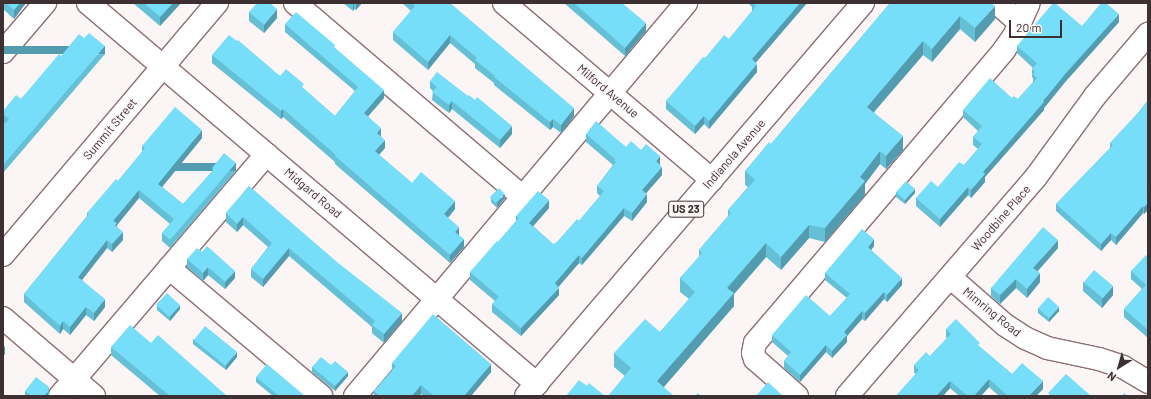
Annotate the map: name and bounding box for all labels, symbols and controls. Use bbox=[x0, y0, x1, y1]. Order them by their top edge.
scale bar bbox=[1011, 12, 1064, 38]
text: 20 m bbox=[1016, 20, 1042, 34]
street label: Milford Avenue bbox=[574, 61, 642, 121]
street label: Summit Street bbox=[80, 95, 140, 163]
street label: Indianola Avenue bbox=[700, 116, 768, 192]
street label: Midgard Road bbox=[281, 165, 345, 221]
street label: Woodbine Place bbox=[968, 182, 1034, 254]
road number: US 23 bbox=[668, 200, 704, 218]
street label: Mimring Road bbox=[960, 284, 1024, 340]
north arrow bbox=[1099, 347, 1139, 387]
text: N bbox=[1105, 370, 1118, 384]

